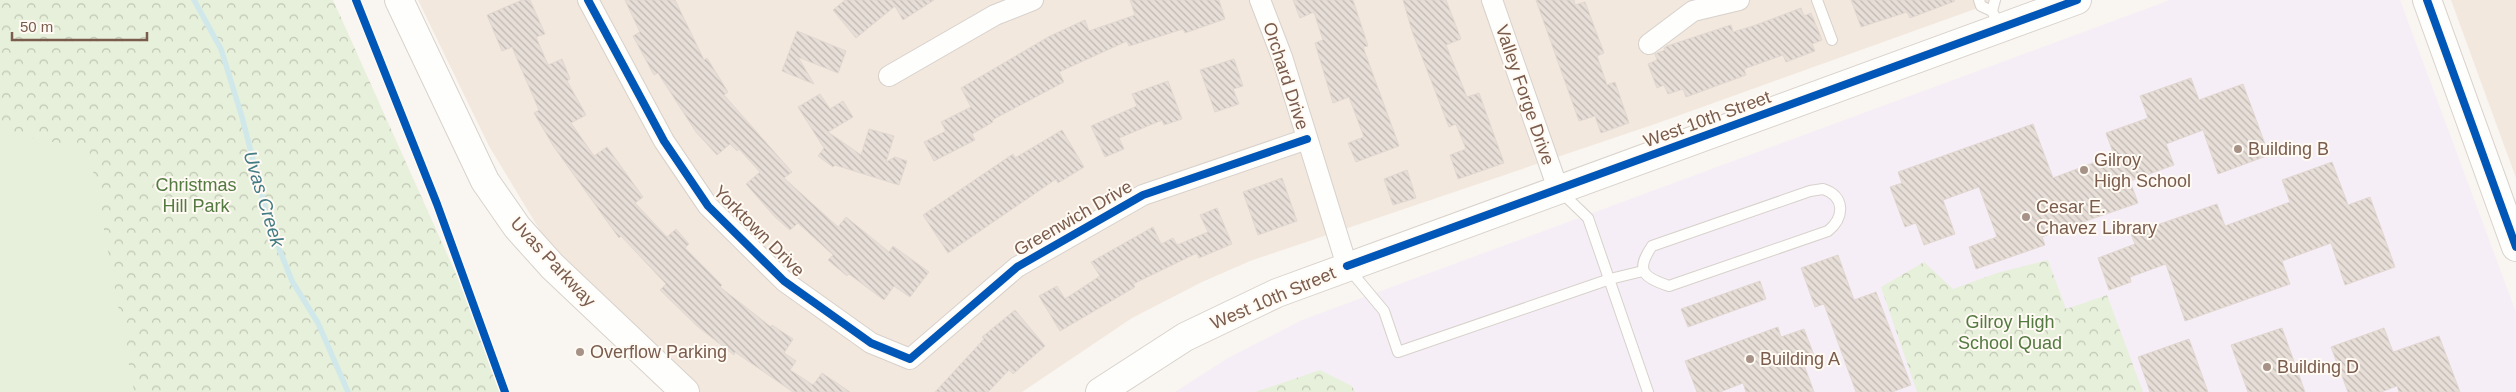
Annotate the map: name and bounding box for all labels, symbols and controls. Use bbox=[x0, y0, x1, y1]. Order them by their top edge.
scale bar bbox=[12, 10, 148, 42]
text: 50 m bbox=[20, 18, 53, 35]
street label: Orchard Drive bbox=[1259, 20, 1313, 132]
street label: Valley Forge Drive bbox=[1492, 22, 1558, 168]
street label: West 10th Street bbox=[1641, 87, 1773, 151]
place label: Building B bbox=[2248, 139, 2329, 159]
marker: Building B bbox=[2232, 143, 2244, 155]
water label: Uvas Creek bbox=[239, 148, 289, 251]
place label: Gilroy High School bbox=[2094, 150, 2191, 191]
marker: Gilroy High School bbox=[2078, 164, 2090, 176]
park label: Christmas Hill Park bbox=[155, 175, 237, 216]
street label: Greenwich Drive bbox=[1010, 176, 1136, 260]
street label: Yorktown Drive bbox=[709, 181, 809, 281]
place label: Cesar E. Chavez Library bbox=[2036, 197, 2157, 238]
marker: Cesar E. Chavez Library bbox=[2020, 211, 2032, 223]
street label: Uvas Parkway bbox=[506, 213, 600, 311]
street label: West 10th Street bbox=[1208, 263, 1338, 333]
park label: Gilroy High School Quad bbox=[1958, 312, 2062, 353]
place label: Overflow Parking bbox=[590, 342, 727, 362]
marker: Overflow Parking bbox=[574, 346, 586, 358]
place label: Building A bbox=[1760, 349, 1840, 369]
marker: Building A bbox=[1744, 353, 1756, 365]
place label: Building D bbox=[2277, 357, 2359, 377]
marker: Building D bbox=[2261, 361, 2273, 373]

